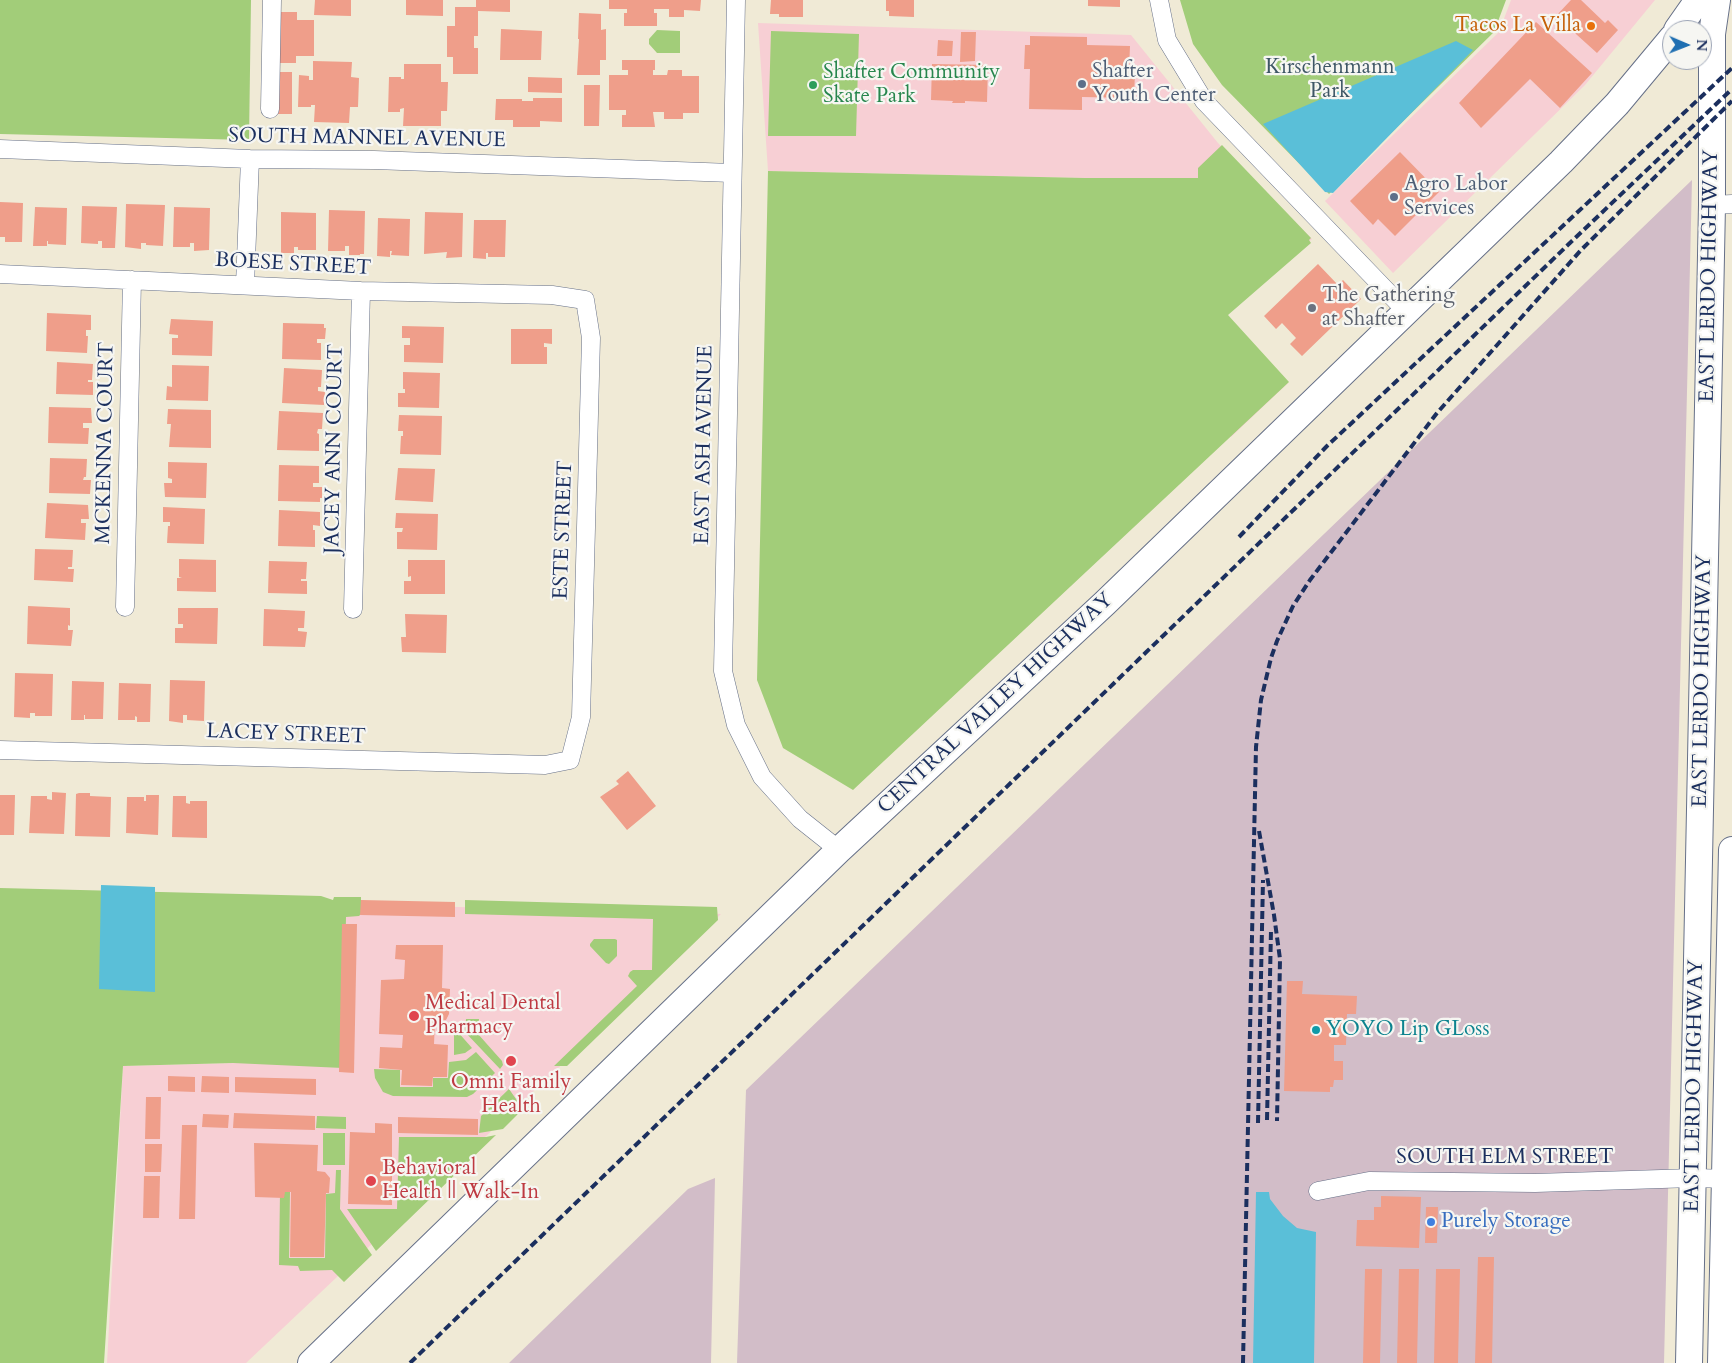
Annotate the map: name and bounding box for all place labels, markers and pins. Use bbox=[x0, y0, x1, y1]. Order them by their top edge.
place label: Tacos La Villa bbox=[1454, 13, 1581, 39]
marker: Tacos La Villa bbox=[1585, 20, 1597, 32]
place label: Shafter Youth Center bbox=[1092, 59, 1216, 109]
place label: Shafter Community Skate Park bbox=[823, 60, 1000, 110]
marker: Shafter Youth Center bbox=[1076, 78, 1088, 90]
marker: Shafter Community Skate Park bbox=[807, 79, 819, 91]
place label: Agro Labor Services bbox=[1404, 172, 1507, 222]
marker: Agro Labor Services bbox=[1388, 191, 1400, 203]
place label: The Gathering at Shafter bbox=[1322, 283, 1455, 333]
marker: The Gathering at Shafter bbox=[1306, 302, 1318, 314]
place label: Medical Dental Pharmacy bbox=[425, 991, 561, 1041]
marker: Medical Dental Pharmacy bbox=[407, 1009, 421, 1023]
place label: YOYO Lip GLoss bbox=[1326, 1017, 1489, 1043]
marker: YOYO Lip GLoss bbox=[1310, 1024, 1322, 1036]
marker: Omni Family Health bbox=[504, 1054, 518, 1068]
place label: Omni Family Health bbox=[451, 1070, 571, 1120]
place label: Behavioral Health || Walk-In bbox=[382, 1156, 539, 1206]
marker: Behavioral Health || Walk-In bbox=[364, 1174, 378, 1188]
place label: Purely Storage bbox=[1441, 1209, 1571, 1235]
marker: Purely Storage bbox=[1425, 1216, 1437, 1228]

